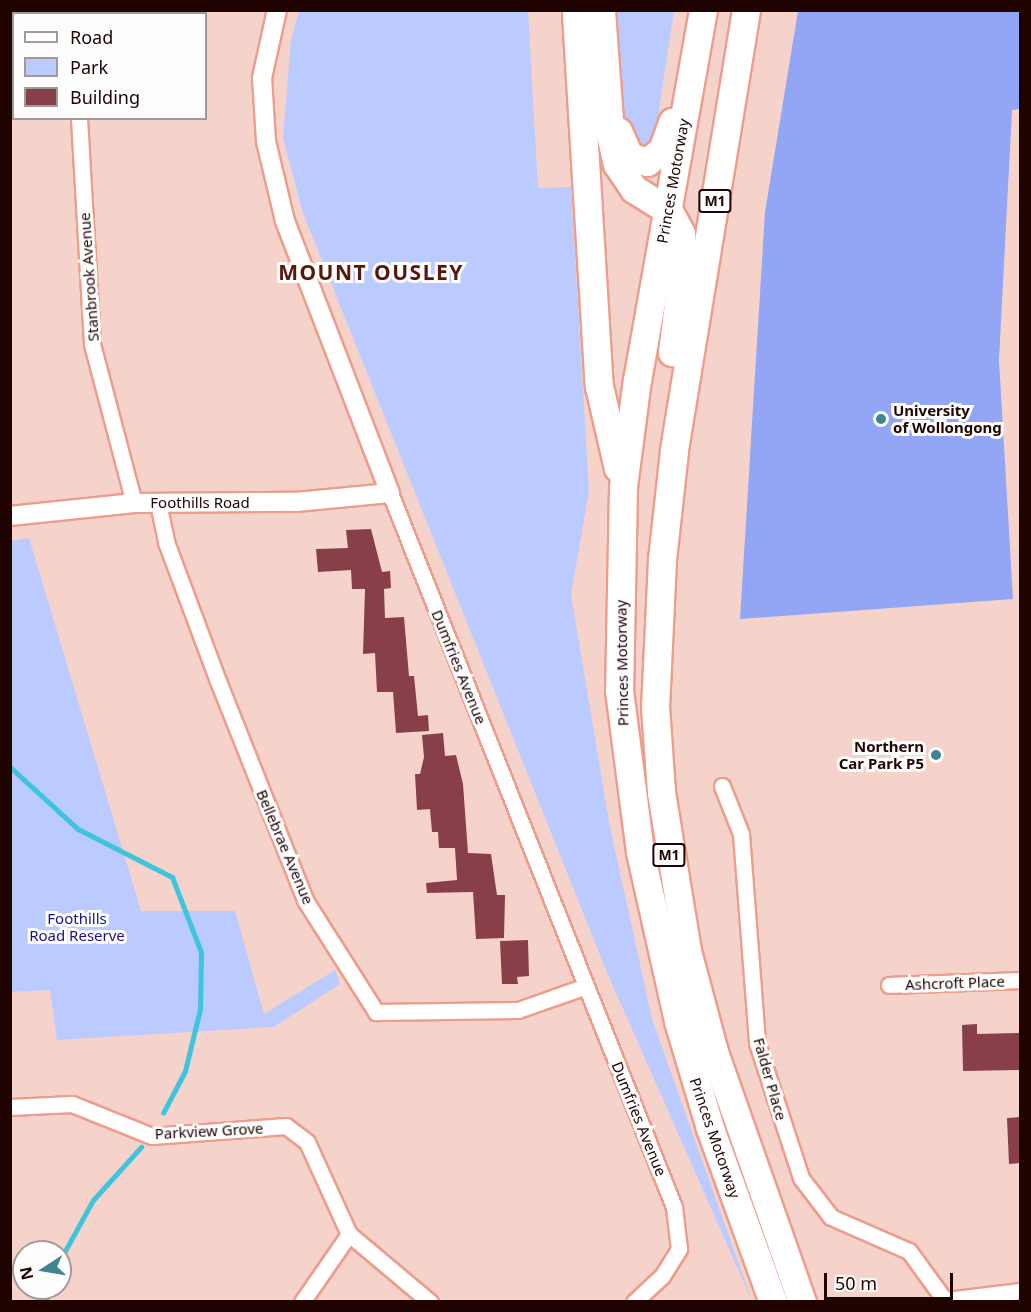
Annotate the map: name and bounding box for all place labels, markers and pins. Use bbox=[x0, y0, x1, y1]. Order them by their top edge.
place label: University of Wollongong bbox=[893, 401, 1002, 436]
marker: University of Wollongong bbox=[874, 412, 888, 426]
place label: Northern Car Park P5 bbox=[839, 737, 924, 772]
marker: Northern Car Park P5 bbox=[929, 748, 943, 762]

